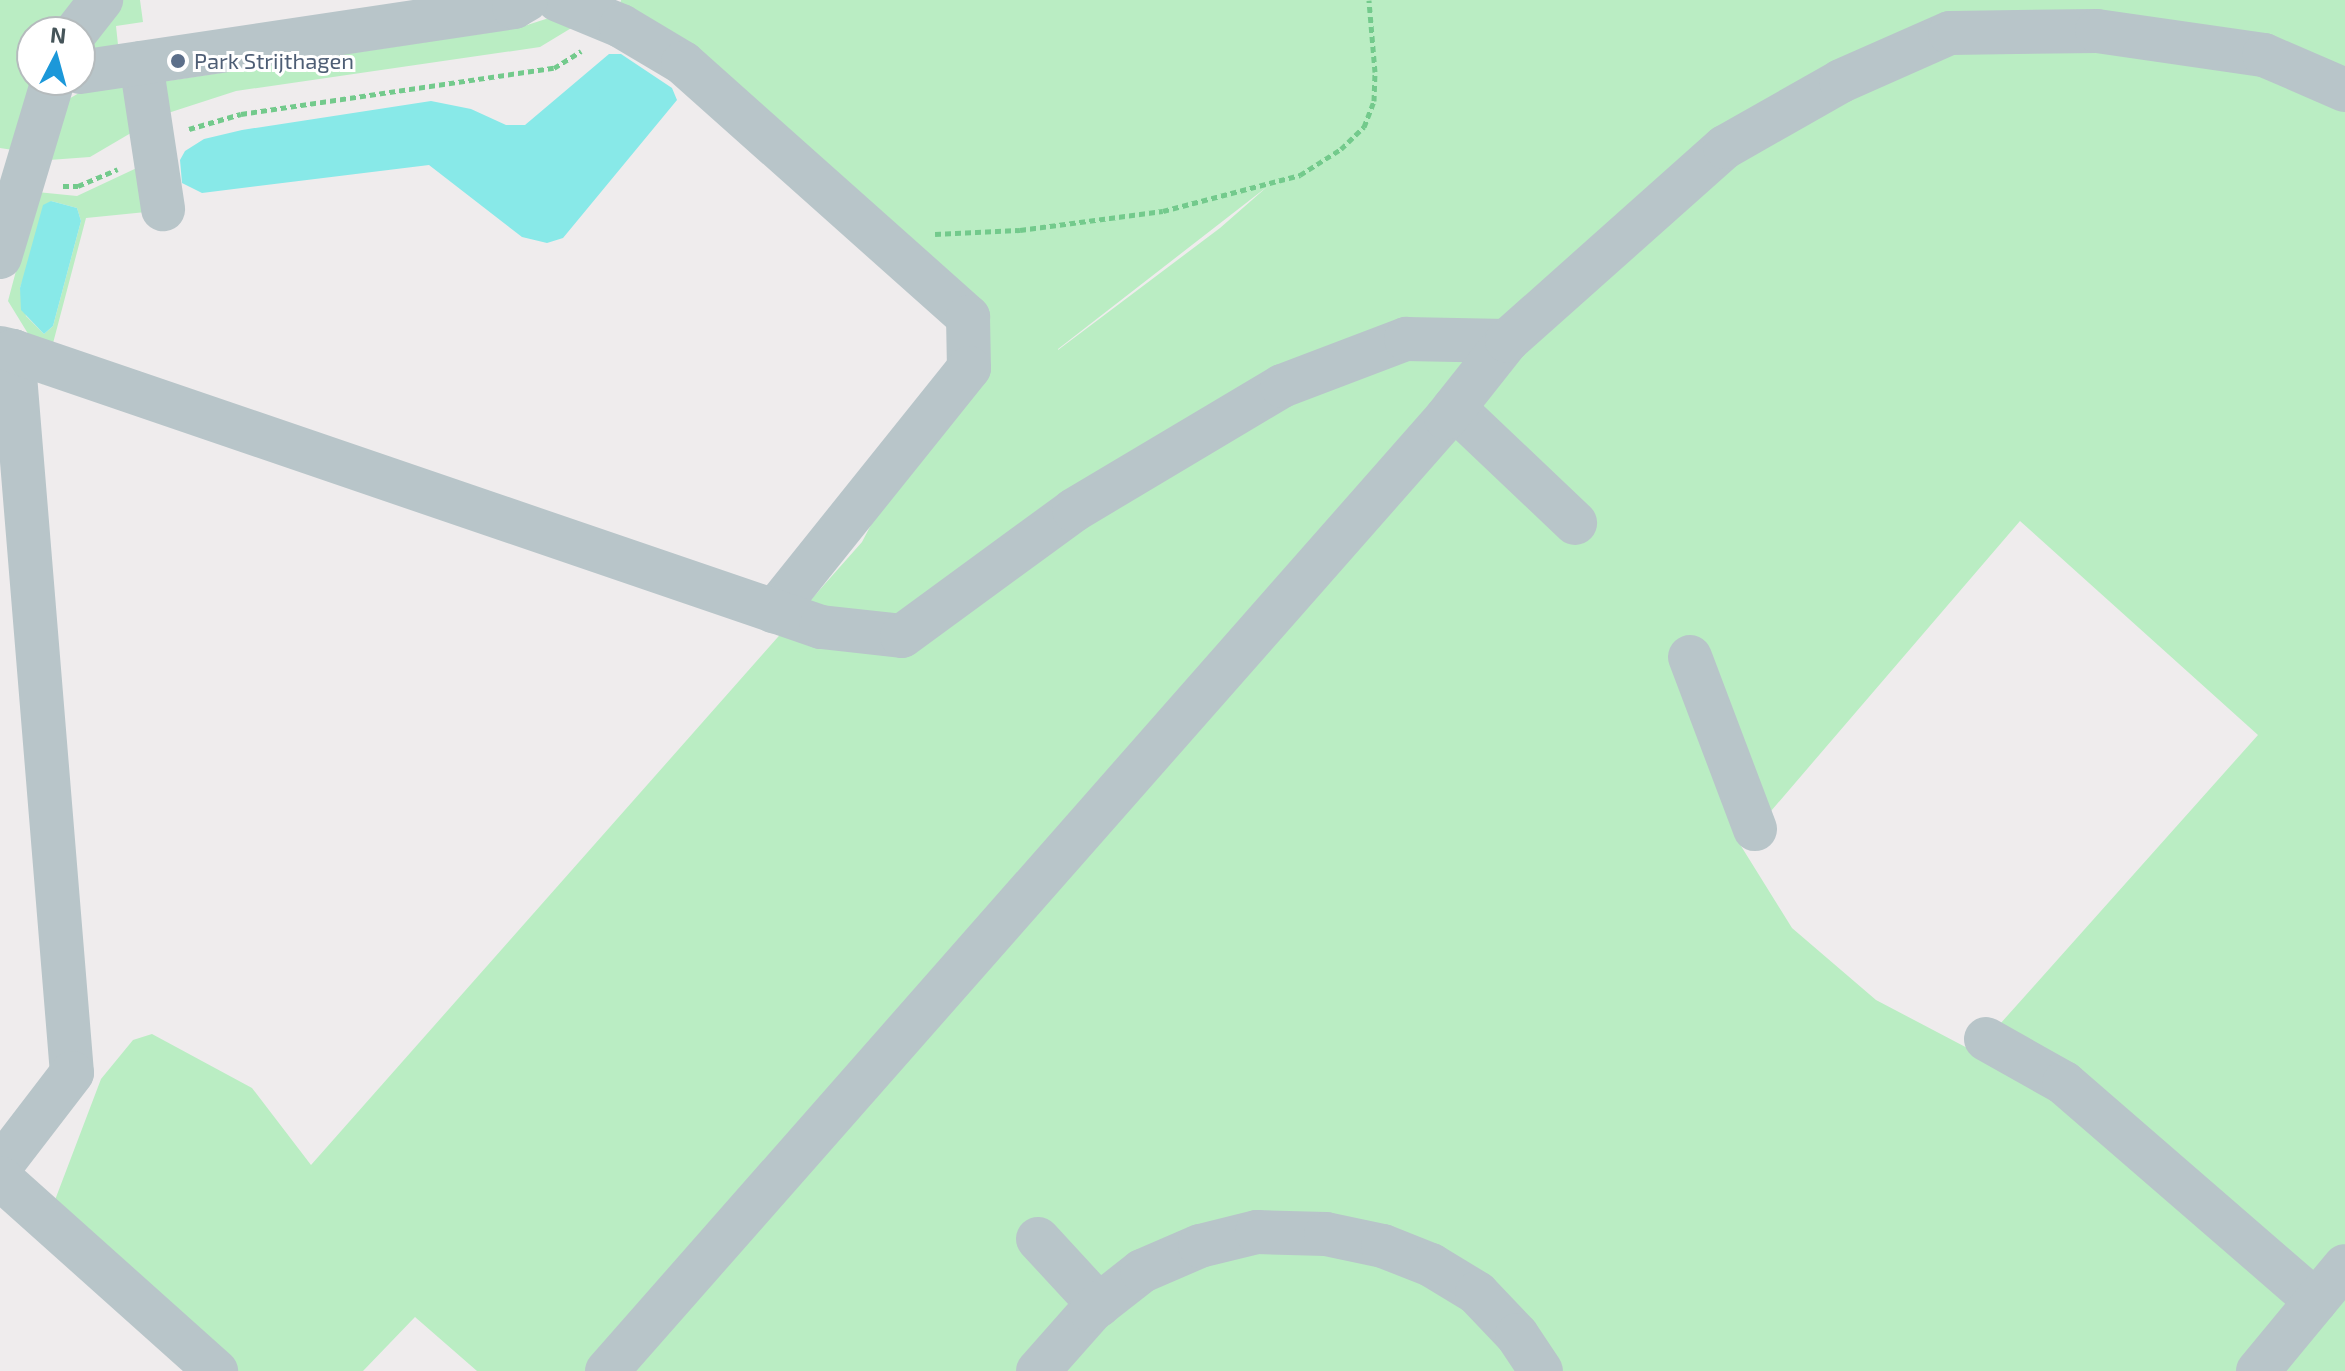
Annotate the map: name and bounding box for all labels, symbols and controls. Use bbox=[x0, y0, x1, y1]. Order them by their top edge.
north arrow bbox=[16, 16, 96, 96]
text: N bbox=[49, 20, 68, 48]
place label: Park Strijthagen bbox=[194, 48, 354, 74]
marker: Park Strijthagen bbox=[169, 52, 187, 70]

